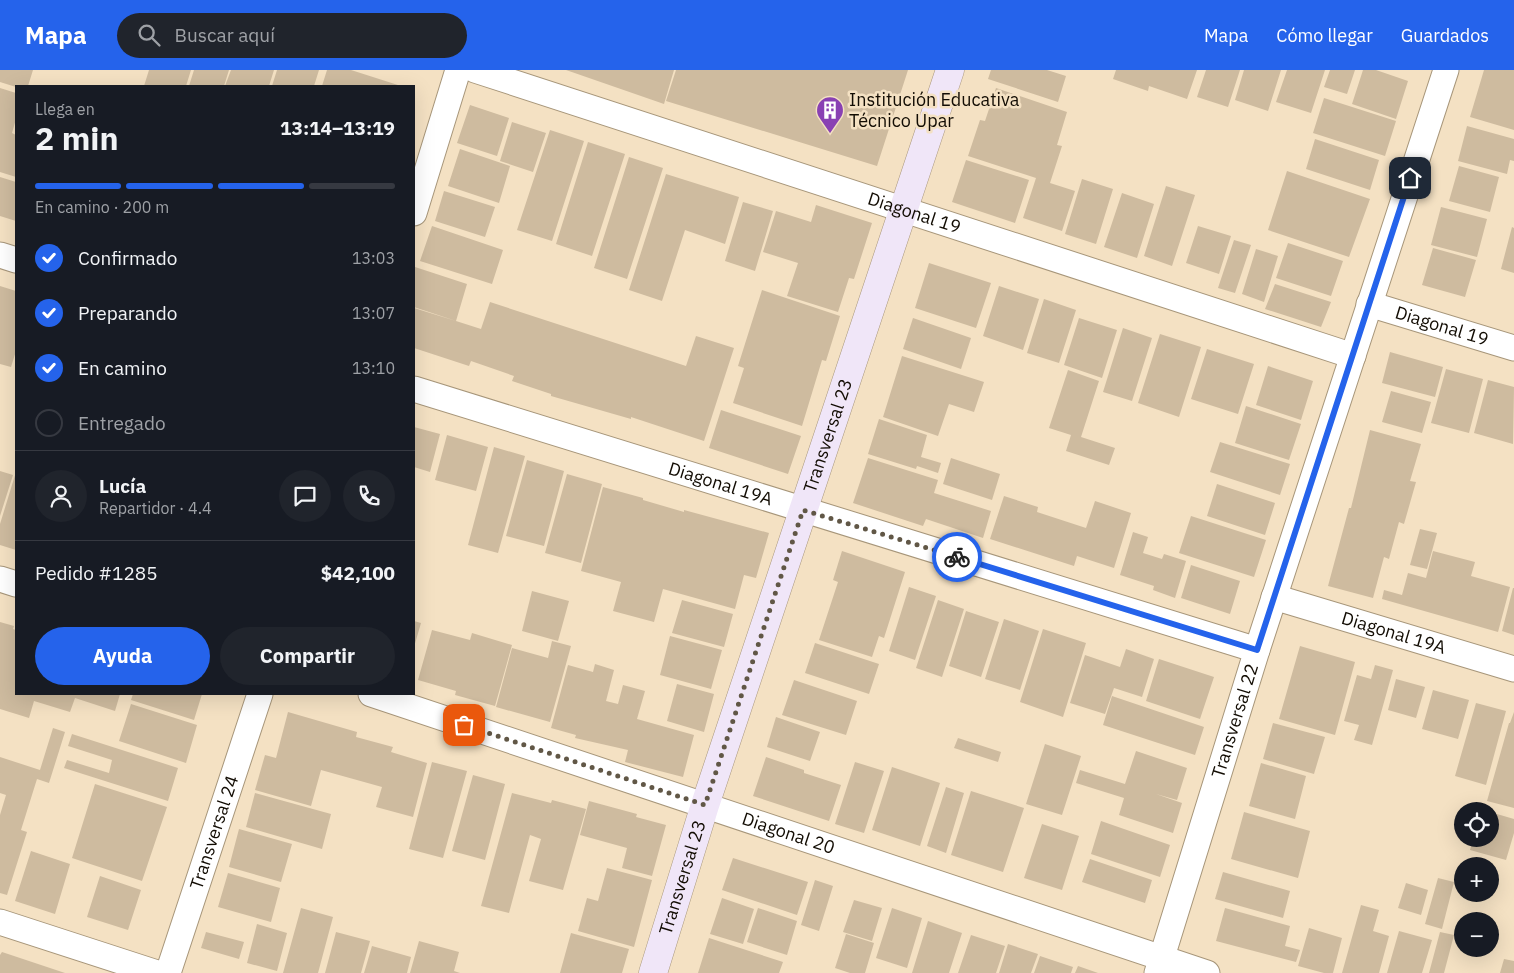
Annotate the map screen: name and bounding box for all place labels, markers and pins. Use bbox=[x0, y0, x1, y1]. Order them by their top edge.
place label: Institución Educativa Técnico Upar bbox=[849, 88, 1020, 132]
building icon: Institución Educativa Técnico Upar bbox=[815, 95, 845, 134]
pin bbox=[1389, 157, 1431, 199]
pin bbox=[443, 704, 485, 746]

